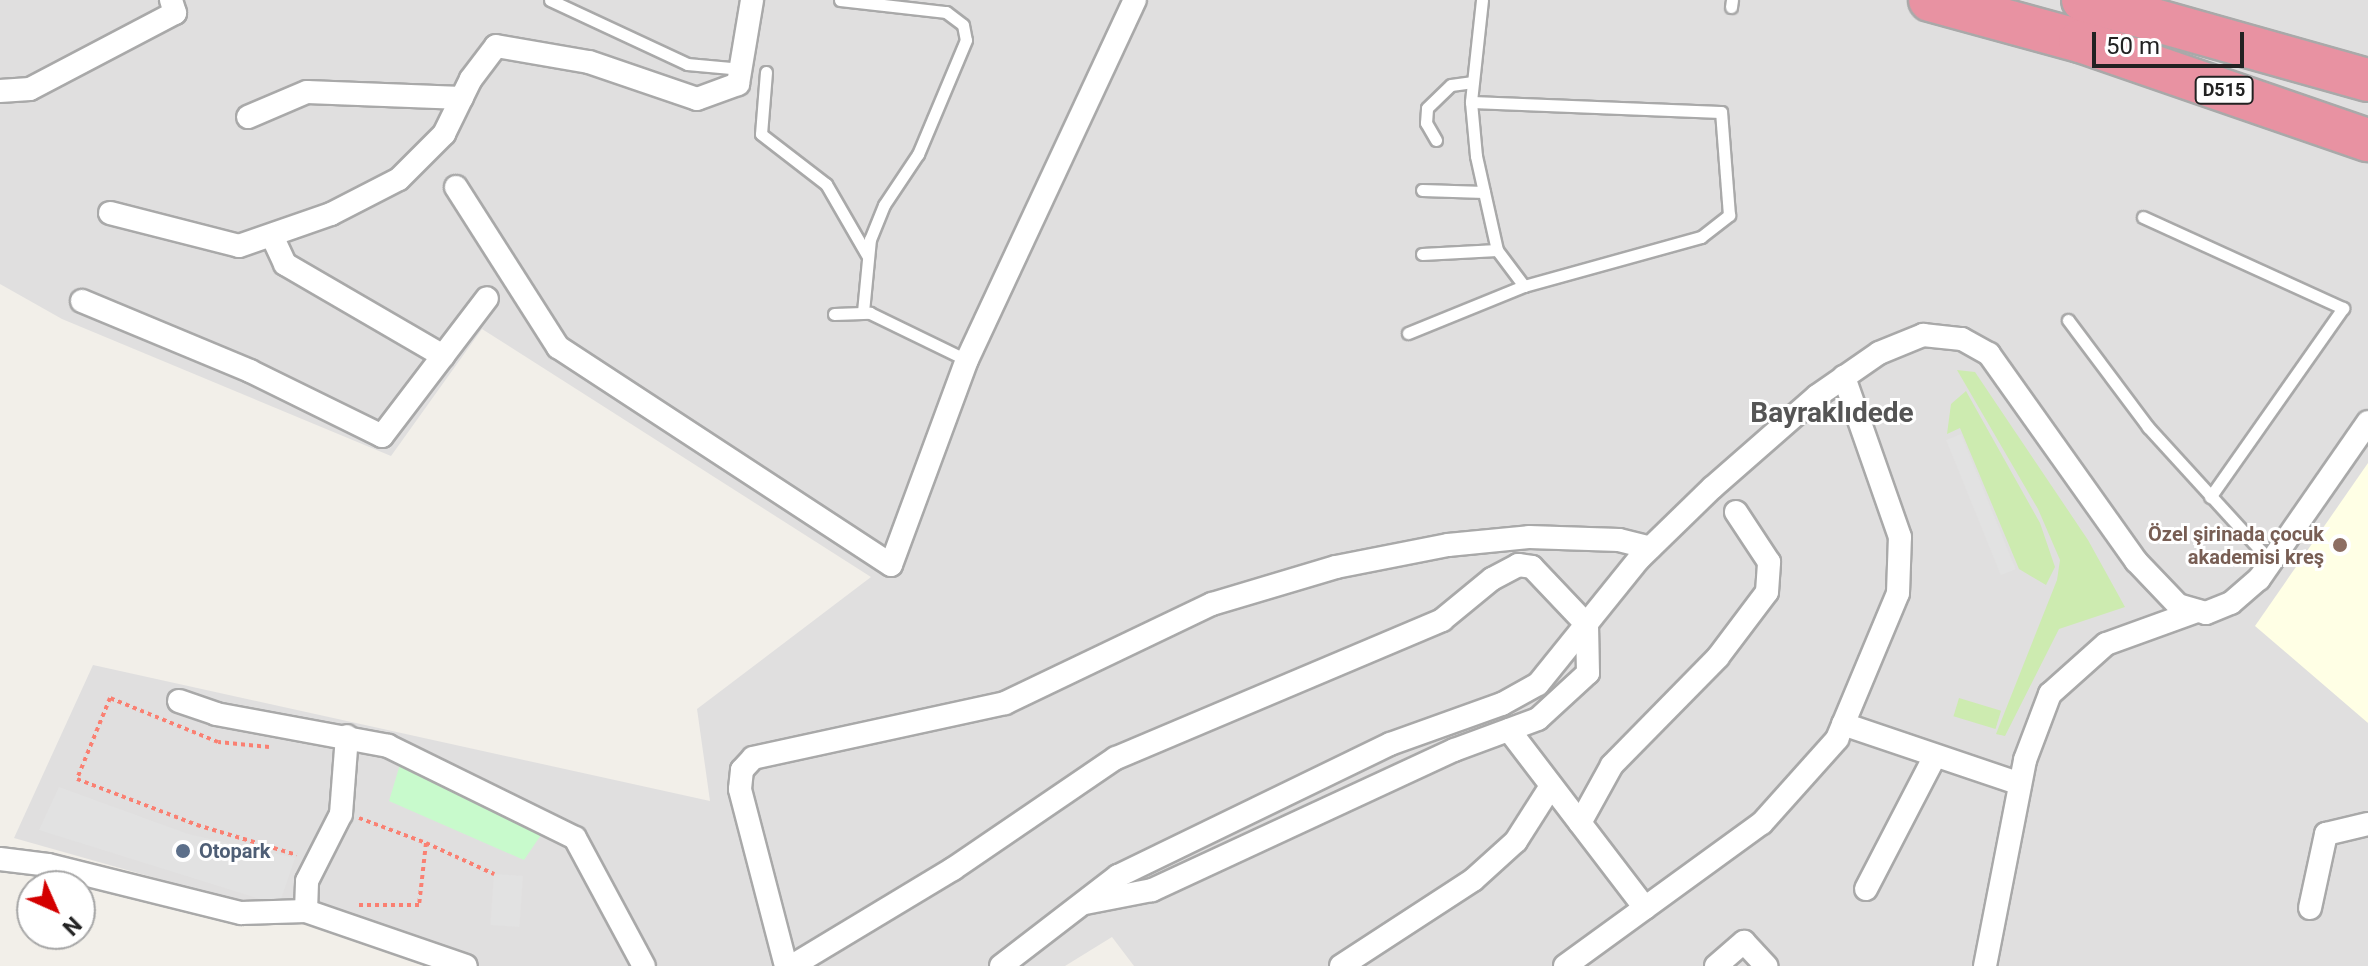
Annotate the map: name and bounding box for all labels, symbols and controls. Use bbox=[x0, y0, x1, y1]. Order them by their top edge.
scale bar bbox=[2096, 16, 2248, 66]
text: 50 m bbox=[2106, 32, 2160, 60]
road number: D515 bbox=[2194, 76, 2254, 104]
district label: Bayraklıdede bbox=[1750, 396, 1914, 430]
place label: Özel şirinada çocuk akademisi kreş bbox=[2148, 522, 2324, 569]
marker: Özel şirinada çocuk akademisi kreş bbox=[2331, 536, 2349, 554]
place label: Otopark bbox=[199, 839, 271, 863]
marker: Otopark bbox=[174, 842, 192, 860]
north arrow bbox=[16, 870, 96, 950]
text: N bbox=[58, 912, 86, 940]

